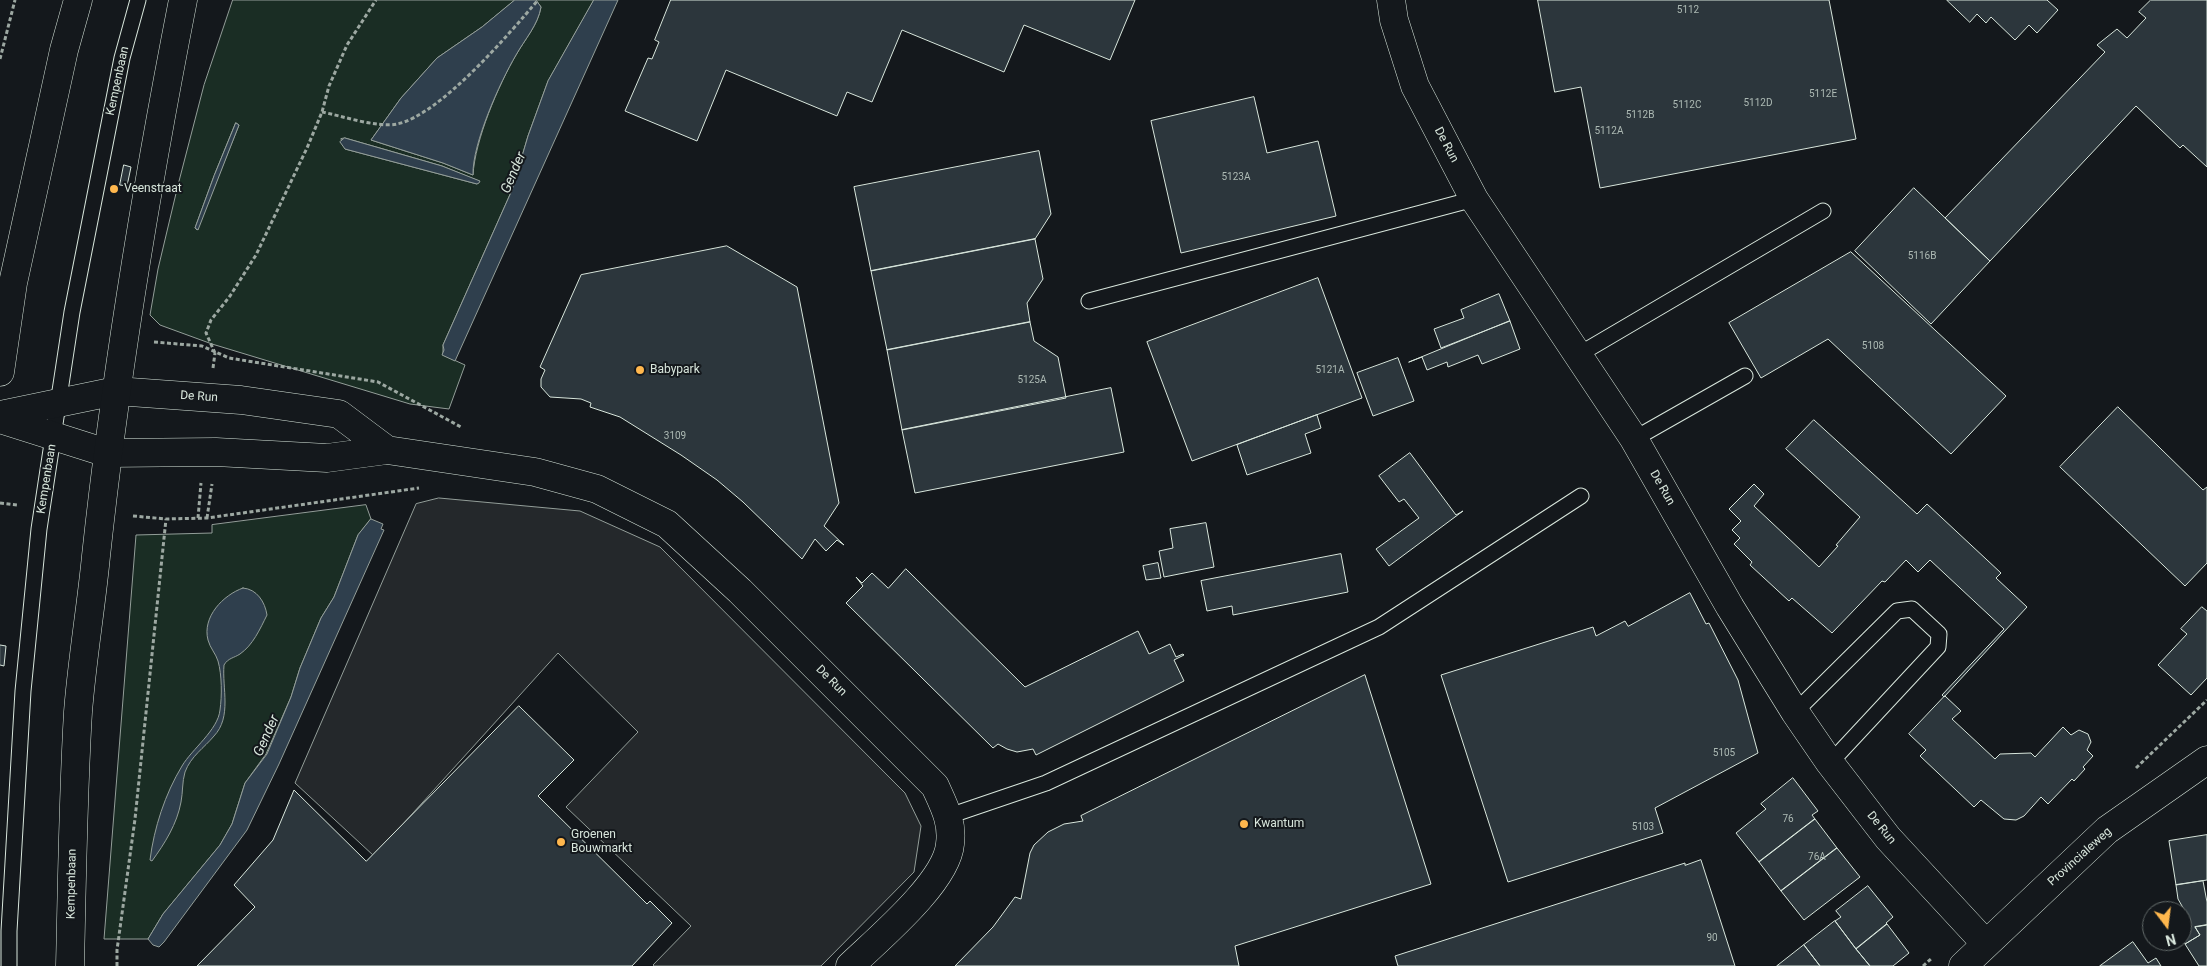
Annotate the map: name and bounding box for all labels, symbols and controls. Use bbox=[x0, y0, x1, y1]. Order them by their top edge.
house number: 5112 bbox=[1677, 4, 1699, 16]
street label: Kempenbaan bbox=[104, 45, 132, 117]
house number: 5112E bbox=[1809, 88, 1837, 100]
house number: 5112D bbox=[1743, 97, 1773, 109]
house number: 5112C bbox=[1673, 99, 1701, 111]
house number: 5112B bbox=[1626, 109, 1654, 121]
street label: De Run bbox=[1431, 125, 1461, 165]
house number: 5112A bbox=[1594, 125, 1624, 137]
water label: Gender bbox=[498, 150, 530, 196]
house number: 5123A bbox=[1221, 171, 1251, 183]
place label: Veenstraat bbox=[124, 182, 182, 196]
marker: Veenstraat bbox=[108, 183, 120, 195]
house number: 5116B bbox=[1908, 250, 1936, 262]
house number: 5108 bbox=[1862, 340, 1884, 352]
place label: Babypark bbox=[650, 363, 700, 377]
marker: Babypark bbox=[634, 364, 646, 376]
house number: 5121A bbox=[1315, 364, 1345, 376]
house number: 5125A bbox=[1017, 374, 1047, 386]
street label: De Run bbox=[180, 388, 218, 406]
house number: 3109 bbox=[664, 430, 686, 442]
street label: Kempenbaan bbox=[34, 443, 60, 515]
street label: De Run bbox=[1646, 468, 1678, 508]
street label: De Run bbox=[813, 663, 849, 699]
water label: Gender bbox=[250, 713, 284, 759]
house number: 5105 bbox=[1713, 747, 1735, 759]
street label: De Run bbox=[1863, 809, 1899, 847]
house number: 76 bbox=[1782, 813, 1794, 825]
place label: Kwantum bbox=[1254, 817, 1304, 831]
marker: Kwantum bbox=[1238, 818, 1250, 830]
house number: 5103 bbox=[1632, 821, 1654, 833]
street label: Provincialeweg bbox=[2045, 825, 2115, 889]
place label: Groenen Bouwmarkt bbox=[571, 828, 632, 856]
marker: Groenen Bouwmarkt bbox=[555, 836, 567, 848]
street label: Kempenbaan bbox=[64, 849, 80, 919]
house number: 76A bbox=[1808, 851, 1826, 863]
north arrow bbox=[2142, 901, 2192, 951]
text: N bbox=[2164, 931, 2177, 949]
house number: 90 bbox=[1706, 932, 1718, 944]

